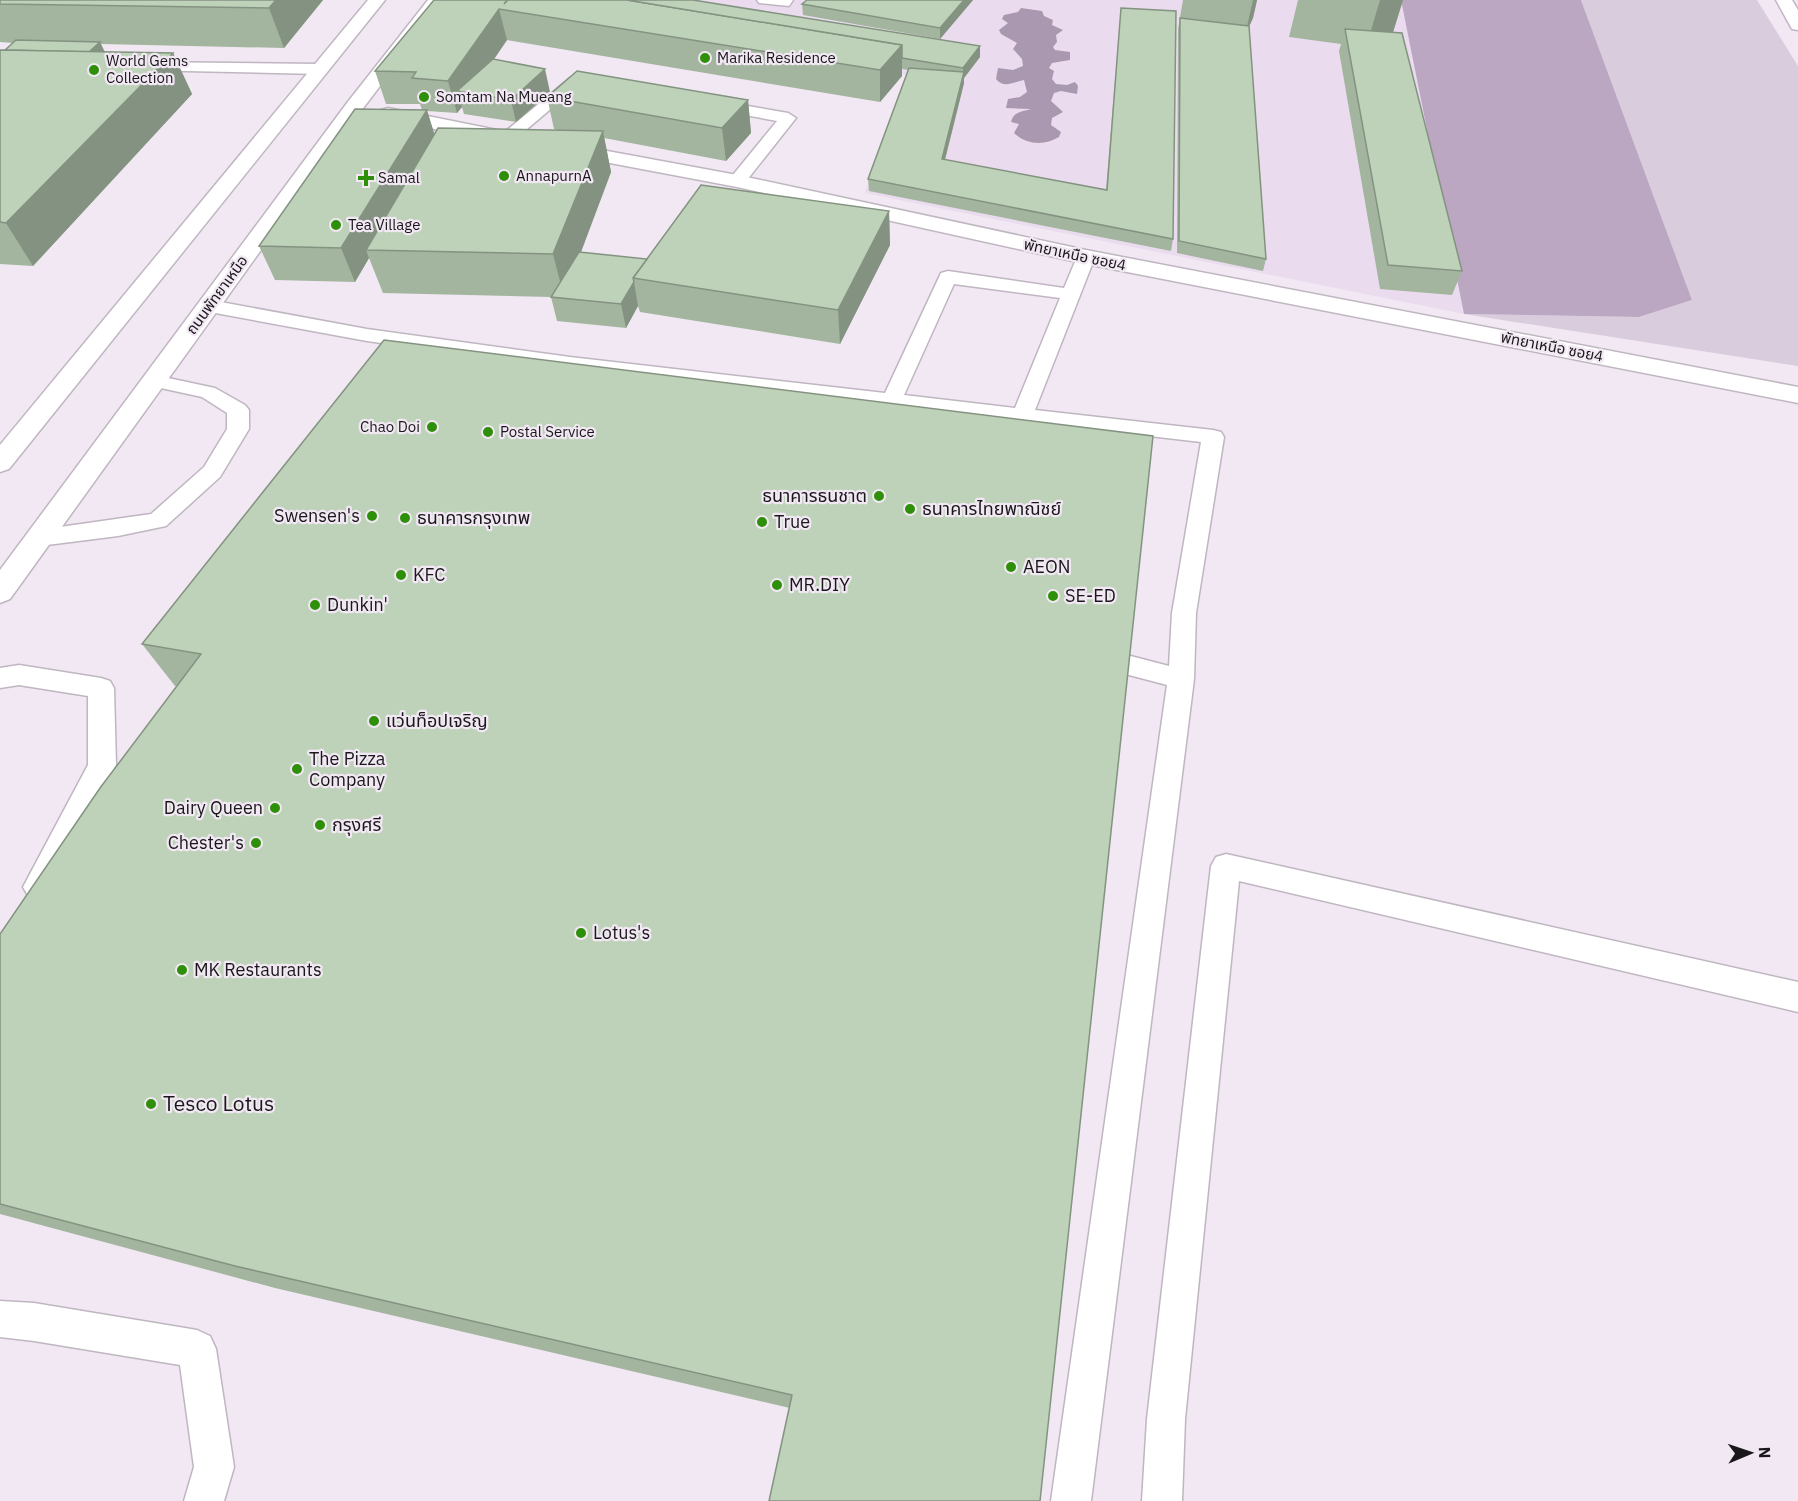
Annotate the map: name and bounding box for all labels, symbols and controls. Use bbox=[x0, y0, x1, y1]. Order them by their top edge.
place label: Marika Residence bbox=[717, 48, 836, 67]
place label: World Gems Collection bbox=[106, 51, 188, 87]
marker: Marika Residence bbox=[698, 51, 712, 65]
marker: World Gems Collection bbox=[87, 63, 101, 77]
place label: Somtam Na Mueang bbox=[436, 87, 572, 106]
marker: Somtam Na Mueang bbox=[417, 90, 431, 104]
place label: AnnapurnA bbox=[516, 166, 592, 185]
place label: Samal bbox=[378, 168, 420, 187]
marker: AnnapurnA bbox=[497, 169, 511, 183]
marker: Samal bbox=[359, 171, 373, 185]
place label: Tea Village bbox=[348, 215, 420, 234]
marker: Tea Village bbox=[329, 218, 343, 232]
street label: พัทยาเหนือ ซอย4 bbox=[1022, 234, 1128, 275]
street label: ถนนพัทยาเหนือ bbox=[182, 251, 252, 338]
street label: พัทยาเหนือ ซอย4 bbox=[1499, 327, 1605, 366]
place label: Chao Doi bbox=[360, 417, 420, 436]
marker: Chao Doi bbox=[425, 420, 439, 434]
place label: Postal Service bbox=[500, 422, 595, 441]
marker: Postal Service bbox=[481, 425, 495, 439]
place label: ธนาคารธนชาต bbox=[762, 484, 867, 507]
marker: ธนาคารธนชาต bbox=[872, 489, 886, 503]
place label: ธนาคารไทยพาณิชย์ bbox=[922, 497, 1061, 520]
marker: ธนาคารไทยพาณิชย์ bbox=[903, 502, 917, 516]
place label: Swensen's bbox=[274, 504, 360, 527]
place label: ธนาคารกรุงเทพ bbox=[417, 506, 530, 529]
marker: Swensen's bbox=[365, 509, 379, 523]
place label: True bbox=[774, 510, 810, 533]
marker: ธนาคารกรุงเทพ bbox=[398, 511, 412, 525]
marker: True bbox=[755, 515, 769, 529]
place label: AEON bbox=[1023, 555, 1071, 578]
marker: AEON bbox=[1004, 560, 1018, 574]
place label: KFC bbox=[413, 563, 445, 586]
marker: KFC bbox=[394, 568, 408, 582]
place label: MR.DIY bbox=[789, 573, 850, 596]
marker: MR.DIY bbox=[770, 578, 784, 592]
place label: SE-ED bbox=[1065, 584, 1116, 607]
marker: SE-ED bbox=[1046, 589, 1060, 603]
place label: Dunkin' bbox=[327, 593, 388, 616]
marker: Dunkin' bbox=[308, 598, 322, 612]
place label: แว่นท็อปเจริญ bbox=[386, 709, 488, 732]
marker: แว่นท็อปเจริญ bbox=[367, 714, 381, 728]
place label: The Pizza Company bbox=[309, 747, 386, 791]
marker: The Pizza Company bbox=[290, 762, 304, 776]
place label: Dairy Queen bbox=[164, 796, 263, 819]
marker: Dairy Queen bbox=[268, 801, 282, 815]
place label: กรุงศรี bbox=[332, 813, 382, 836]
marker: กรุงศรี bbox=[313, 818, 327, 832]
place label: Chester's bbox=[168, 831, 244, 854]
marker: Chester's bbox=[249, 836, 263, 850]
place label: Lotus's bbox=[593, 921, 650, 944]
marker: Lotus's bbox=[574, 926, 588, 940]
place label: MK Restaurants bbox=[194, 958, 322, 981]
marker: MK Restaurants bbox=[175, 963, 189, 977]
place label: Tesco Lotus bbox=[163, 1089, 274, 1117]
marker: Tesco Lotus bbox=[144, 1097, 158, 1111]
north arrow bbox=[1720, 1423, 1780, 1483]
text: N bbox=[1755, 1446, 1775, 1459]

